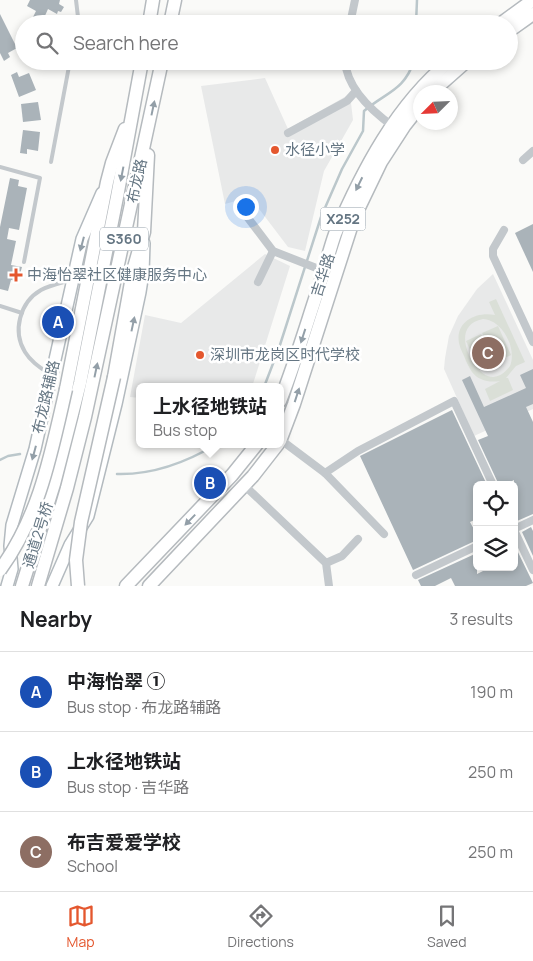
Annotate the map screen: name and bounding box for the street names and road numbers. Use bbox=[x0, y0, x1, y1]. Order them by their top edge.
street label: 布龙路 bbox=[122, 157, 151, 205]
road number: X252 bbox=[320, 208, 366, 230]
road number: S360 bbox=[100, 228, 148, 250]
street label: 吉华路 bbox=[306, 250, 339, 299]
street label: 布龙路辅路 bbox=[27, 358, 64, 436]
street label: 通道2号桥 bbox=[17, 499, 58, 571]

